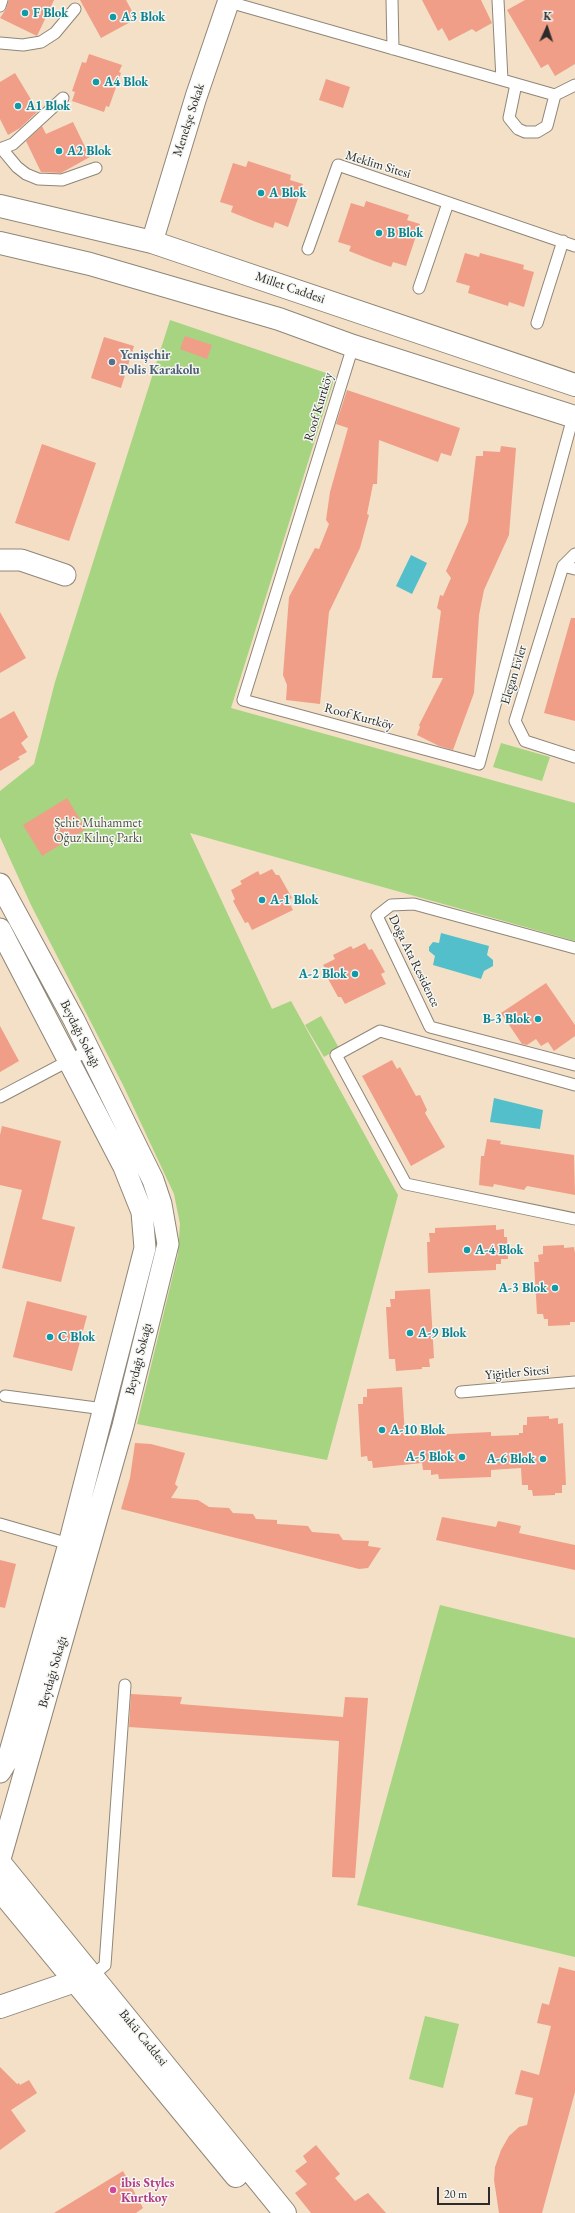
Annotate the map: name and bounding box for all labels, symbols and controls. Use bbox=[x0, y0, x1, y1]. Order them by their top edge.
place label: F Blok bbox=[33, 5, 68, 21]
marker: F Blok bbox=[20, 8, 30, 18]
north arrow bbox=[527, 8, 567, 48]
place label: A3 Blok bbox=[121, 9, 165, 25]
text: K bbox=[543, 9, 552, 23]
marker: A3 Blok bbox=[108, 12, 118, 22]
place label: A4 Blok bbox=[104, 74, 148, 90]
marker: A4 Blok bbox=[91, 77, 101, 87]
street label: Menekşe Sokak bbox=[170, 81, 208, 159]
place label: A1 Blok bbox=[26, 98, 70, 114]
marker: A1 Blok bbox=[13, 101, 23, 111]
place label: A2 Blok bbox=[67, 143, 111, 159]
marker: A2 Blok bbox=[54, 146, 64, 156]
street label: Meklim Sitesi bbox=[343, 148, 413, 182]
place label: A Blok bbox=[269, 185, 307, 201]
marker: A Blok bbox=[256, 188, 266, 198]
place label: B Blok bbox=[387, 225, 423, 241]
marker: B Blok bbox=[374, 228, 384, 238]
street label: Millet Caddesi bbox=[253, 269, 327, 307]
place label: Yenişehir Polis Karakolu bbox=[120, 347, 200, 378]
marker: Yenişehir Polis Karakolu bbox=[107, 357, 117, 367]
street label: Roof Kurtköy bbox=[301, 371, 337, 443]
street label: Elegan Evler bbox=[498, 644, 530, 706]
street label: Roof Kurtköy bbox=[323, 700, 395, 734]
park label: Şehit Muhammet Oğuz Kılınç Parkı bbox=[54, 815, 142, 846]
place label: A-1 Blok bbox=[270, 892, 318, 908]
marker: A-1 Blok bbox=[257, 895, 267, 905]
street label: Doğa Ata Residence bbox=[385, 912, 443, 1010]
place label: A-2 Blok bbox=[299, 966, 347, 982]
marker: A-2 Blok bbox=[350, 969, 360, 979]
street label: Beydağı Sokağı bbox=[56, 998, 104, 1070]
place label: B-3 Blok bbox=[483, 1011, 530, 1027]
marker: B-3 Blok bbox=[533, 1014, 543, 1024]
place label: A-4 Blok bbox=[475, 1242, 523, 1258]
marker: A-4 Blok bbox=[462, 1245, 472, 1255]
place label: A-3 Blok bbox=[499, 1280, 547, 1296]
marker: A-3 Blok bbox=[550, 1283, 560, 1293]
street label: Beydağı Sokağı bbox=[123, 1321, 155, 1397]
place label: A-9 Blok bbox=[418, 1325, 466, 1341]
marker: A-9 Blok bbox=[405, 1328, 415, 1338]
place label: C Blok bbox=[58, 1329, 95, 1345]
marker: C Blok bbox=[45, 1332, 55, 1342]
street label: Yiğitler Sitesi bbox=[484, 1362, 550, 1384]
place label: A-10 Blok bbox=[390, 1422, 445, 1438]
marker: A-10 Blok bbox=[377, 1425, 387, 1435]
place label: A-5 Blok bbox=[406, 1449, 454, 1465]
place label: A-6 Blok bbox=[487, 1451, 535, 1467]
marker: A-5 Blok bbox=[457, 1452, 467, 1462]
marker: A-6 Blok bbox=[538, 1454, 548, 1464]
street label: Beydağı Sokağı bbox=[35, 1634, 71, 1710]
street label: Bakü Caddesi bbox=[115, 2007, 171, 2069]
place label: ibis Styles Kurtkoy bbox=[121, 2175, 174, 2206]
scale bar bbox=[439, 2179, 492, 2205]
marker: ibis Styles Kurtkoy bbox=[108, 2185, 118, 2195]
text: 20 m bbox=[444, 2186, 467, 2202]

